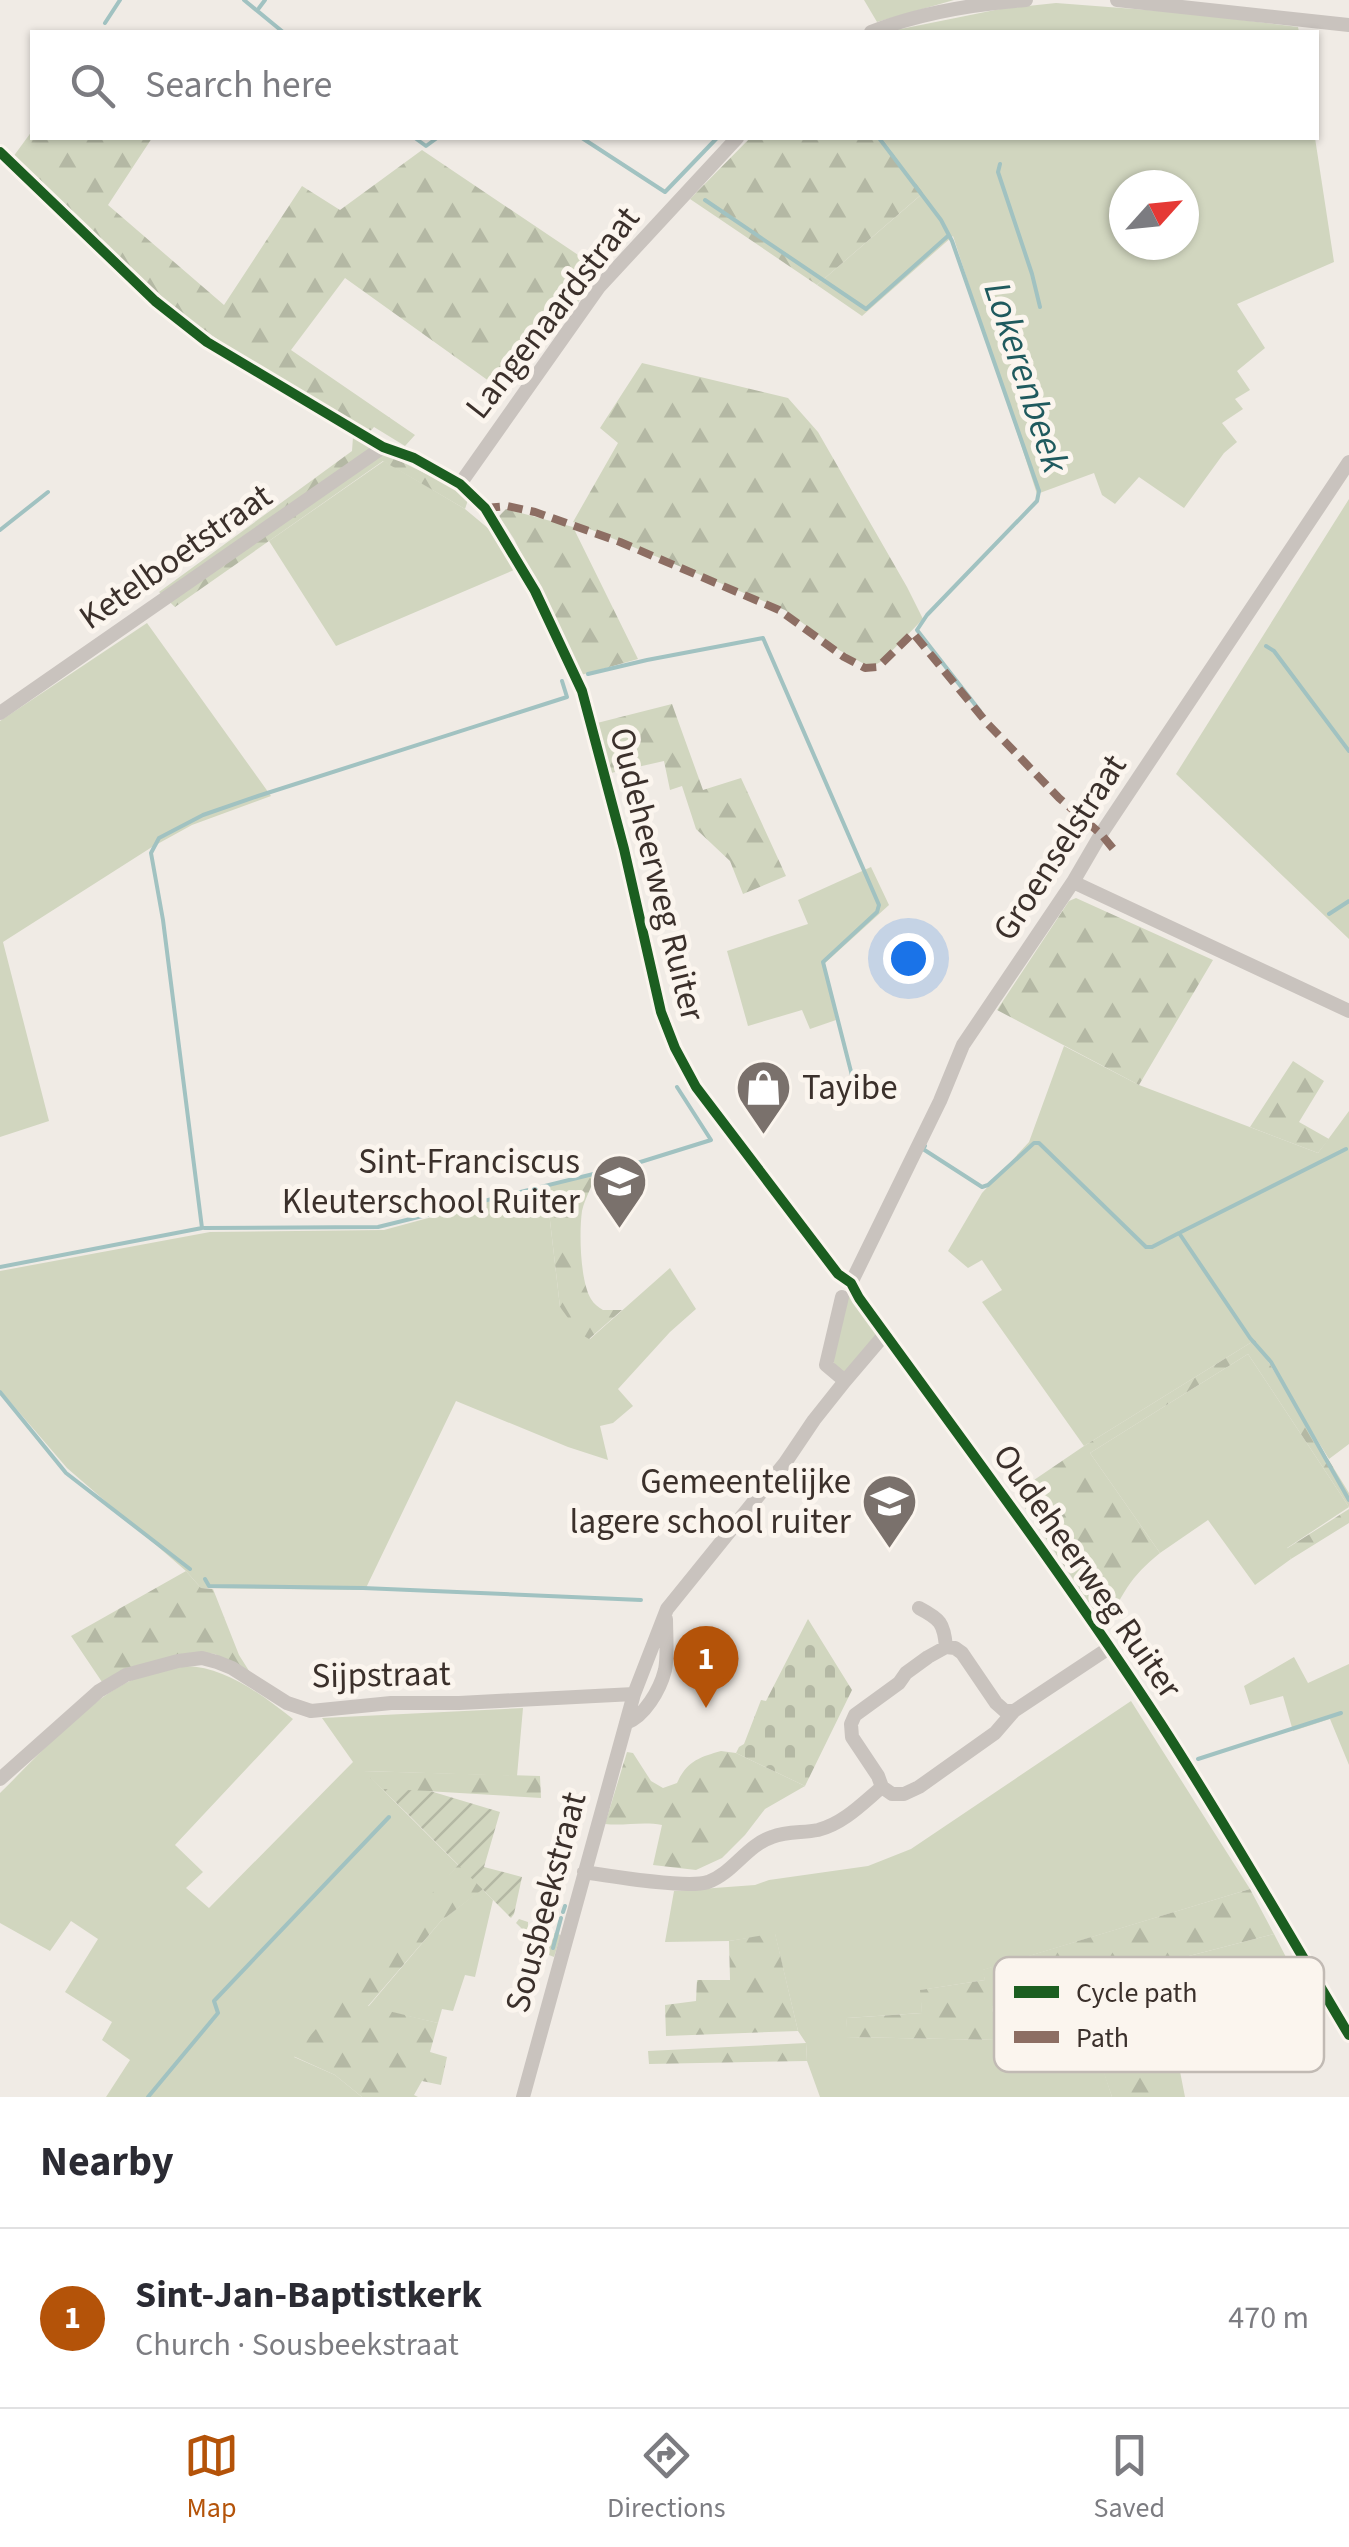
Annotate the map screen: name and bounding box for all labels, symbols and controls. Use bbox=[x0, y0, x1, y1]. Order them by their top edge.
search box bbox=[30, 30, 1319, 140]
icon: search bbox=[65, 58, 120, 113]
text: Search here bbox=[145, 58, 332, 112]
north arrow bbox=[1109, 170, 1199, 260]
street label: Langenaardstraat bbox=[454, 196, 652, 430]
water label: Lokerenbeek bbox=[970, 275, 1083, 481]
street label: Ketelboetstraat bbox=[69, 472, 282, 642]
street label: Oudeheerweg Ruiter bbox=[596, 722, 718, 1027]
street label: Groenselstraat bbox=[981, 744, 1139, 951]
your location bbox=[883, 933, 934, 984]
shop icon: Tayibe bbox=[733, 1057, 793, 1136]
place label: Tayibe bbox=[802, 1063, 898, 1113]
place label: Sint-Franciscus Kleuterschool Ruiter bbox=[282, 1137, 581, 1227]
school or university icon: Sint-Franciscus Kleuterschool Ruiter bbox=[589, 1151, 649, 1230]
street label: Oudeheerweg Ruiter bbox=[980, 1434, 1194, 1710]
place label: Gemeentelijke lagere school ruiter bbox=[570, 1457, 852, 1547]
school or university icon: Gemeentelijke lagere school ruiter bbox=[860, 1471, 920, 1550]
pin: 1 bbox=[674, 1626, 738, 1708]
street label: Sijpstraat bbox=[311, 1649, 451, 1701]
street label: Sousbeekstraat bbox=[493, 1786, 599, 2018]
legend bbox=[994, 1957, 1324, 2072]
text: Cycle path bbox=[1076, 1973, 1198, 2013]
text: Path bbox=[1076, 2018, 1129, 2058]
text: Nearby bbox=[40, 2132, 174, 2192]
text: Sint-Jan-Baptistkerk bbox=[135, 2268, 482, 2322]
text: 1 bbox=[64, 2295, 81, 2341]
text: 470 m bbox=[1228, 2295, 1309, 2341]
text: Church · Sousbeekstraat bbox=[135, 2322, 459, 2368]
tab: Map bbox=[184, 2428, 239, 2528]
tab: Directions bbox=[607, 2428, 726, 2528]
tab: Saved bbox=[1094, 2428, 1165, 2528]

